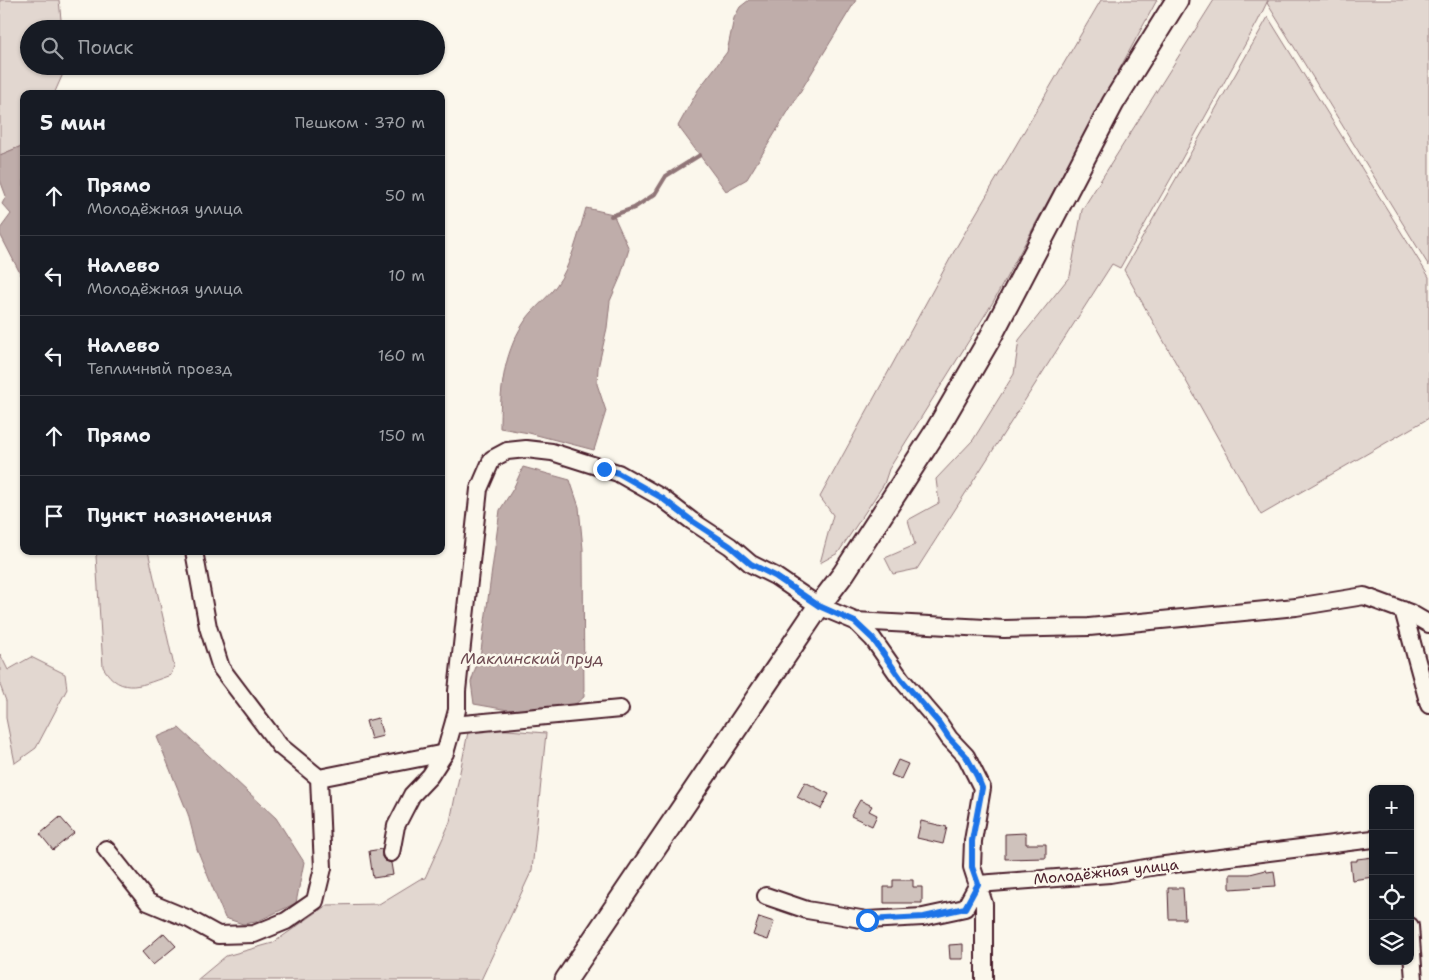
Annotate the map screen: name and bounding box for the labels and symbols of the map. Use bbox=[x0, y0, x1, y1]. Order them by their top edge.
route end bbox=[593, 458, 616, 481]
water label: Маклинский пруд bbox=[461, 648, 603, 669]
street label: Молодёжная улица bbox=[1032, 854, 1180, 890]
route start bbox=[856, 909, 879, 932]

